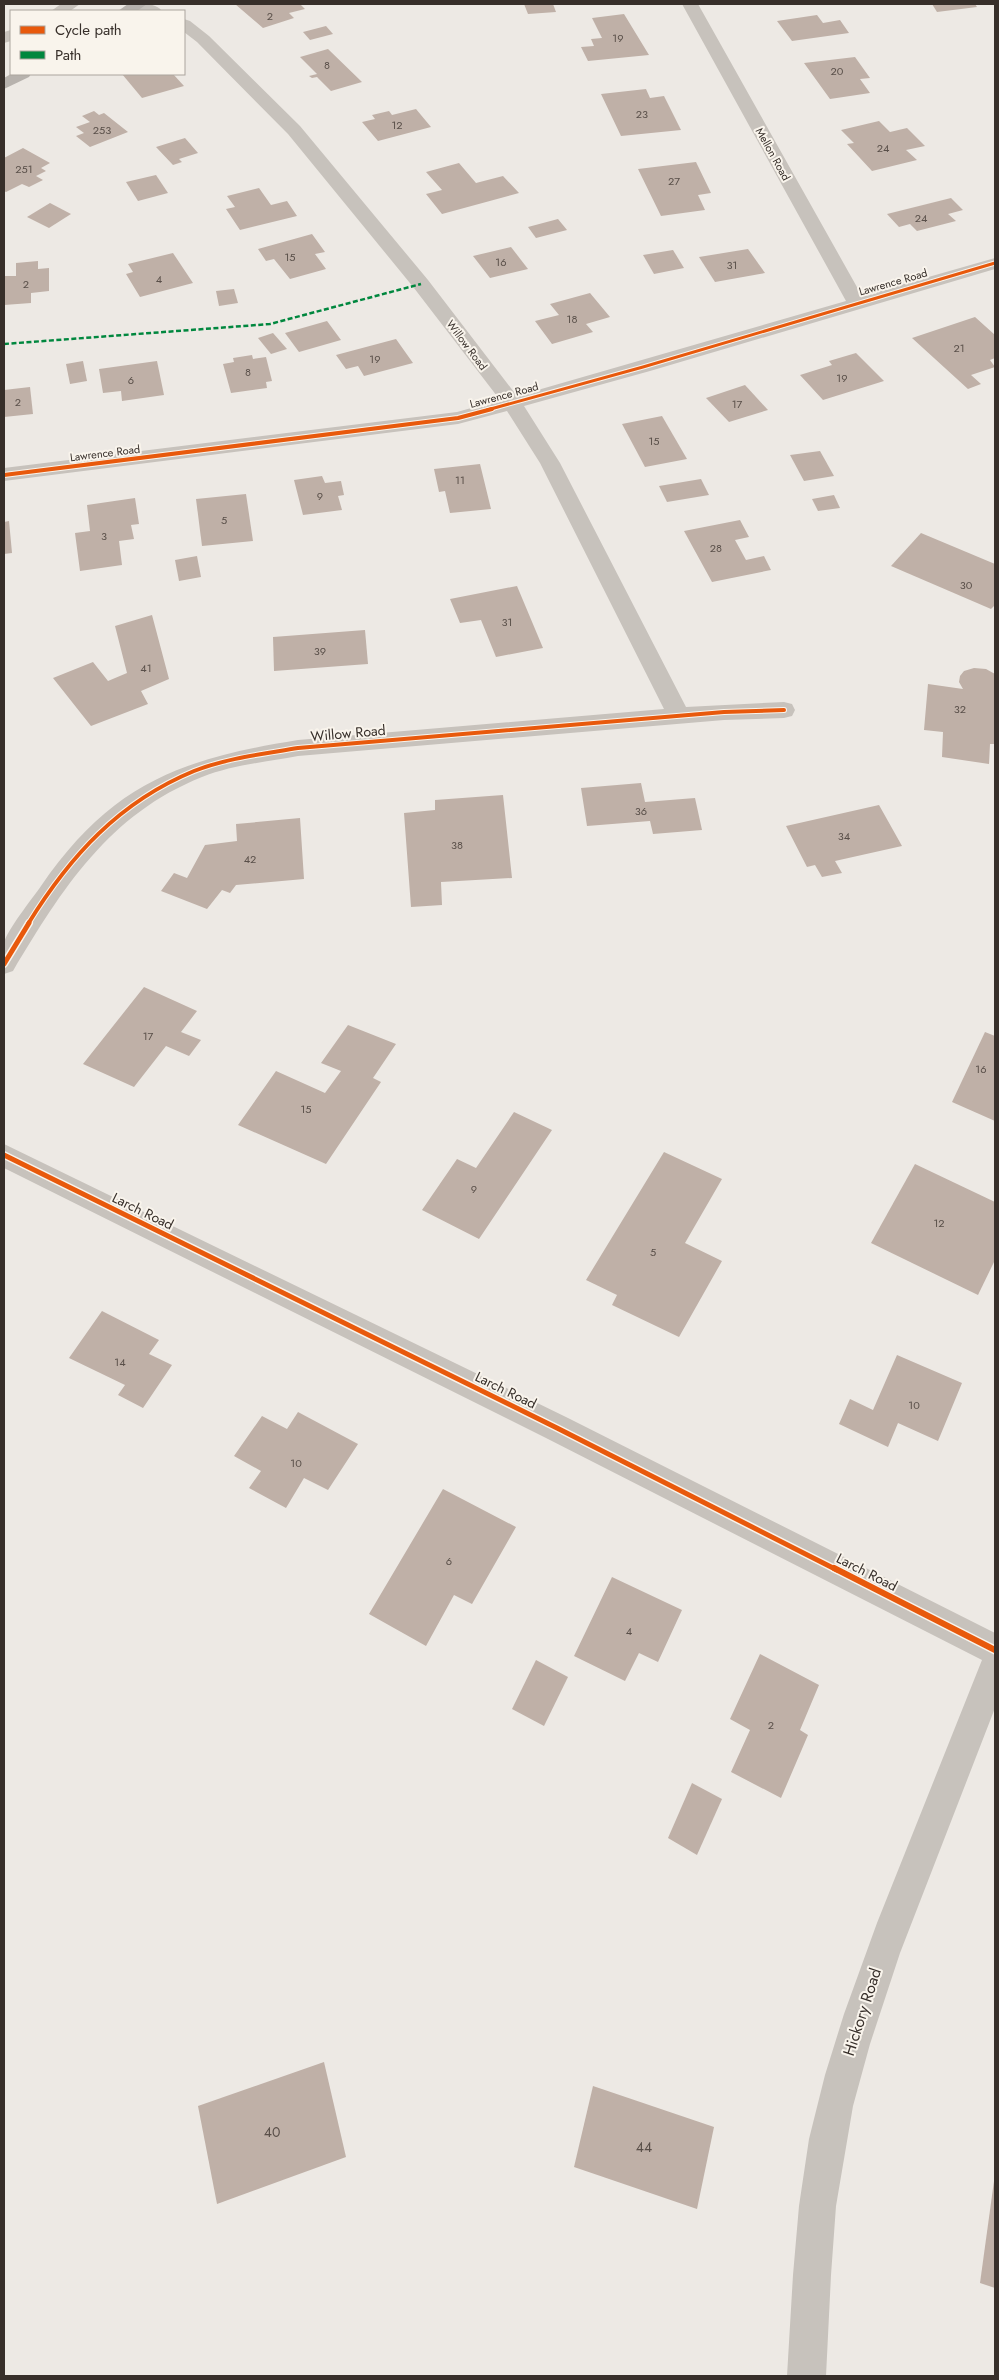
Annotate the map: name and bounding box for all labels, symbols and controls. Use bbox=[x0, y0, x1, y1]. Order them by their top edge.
house number: 2 bbox=[267, 8, 273, 24]
legend bbox=[10, 10, 185, 75]
text: Cycle path bbox=[55, 19, 122, 41]
house number: 19 bbox=[612, 30, 624, 46]
text: Path bbox=[55, 44, 81, 66]
house number: 8 bbox=[324, 57, 330, 73]
house number: 20 bbox=[831, 63, 844, 79]
house number: 23 bbox=[636, 106, 648, 122]
house number: 12 bbox=[391, 117, 403, 133]
house number: 253 bbox=[93, 122, 111, 138]
street label: Mellon Road bbox=[752, 125, 794, 183]
house number: 24 bbox=[877, 140, 890, 156]
house number: 251 bbox=[15, 161, 33, 177]
house number: 27 bbox=[668, 173, 680, 189]
house number: 24 bbox=[915, 210, 928, 226]
house number: 15 bbox=[284, 249, 296, 265]
house number: 16 bbox=[495, 254, 507, 270]
house number: 31 bbox=[727, 257, 737, 273]
street label: Lawrence Road bbox=[857, 265, 929, 299]
house number: 4 bbox=[156, 271, 163, 287]
house number: 2 bbox=[23, 276, 29, 292]
house number: 18 bbox=[567, 311, 577, 327]
street label: Willow Road bbox=[443, 317, 491, 373]
house number: 21 bbox=[953, 340, 965, 356]
house number: 19 bbox=[369, 351, 381, 367]
house number: 8 bbox=[245, 364, 251, 380]
house number: 19 bbox=[836, 370, 848, 386]
house number: 6 bbox=[128, 372, 134, 388]
street label: Lawrence Road bbox=[468, 378, 540, 412]
house number: 2 bbox=[15, 394, 21, 410]
house number: 17 bbox=[732, 396, 743, 412]
house number: 15 bbox=[648, 433, 660, 449]
street label: Lawrence Road bbox=[69, 441, 141, 465]
house number: 11 bbox=[455, 472, 465, 488]
house number: 9 bbox=[317, 488, 323, 504]
house number: 5 bbox=[221, 512, 227, 528]
house number: 3 bbox=[101, 528, 107, 544]
house number: 28 bbox=[710, 540, 722, 556]
house number: 30 bbox=[960, 577, 973, 593]
house number: 31 bbox=[502, 614, 512, 630]
house number: 39 bbox=[314, 643, 326, 659]
house number: 41 bbox=[140, 660, 152, 676]
house number: 32 bbox=[954, 701, 966, 717]
street label: Willow Road bbox=[310, 720, 386, 746]
house number: 36 bbox=[635, 803, 647, 819]
house number: 34 bbox=[838, 828, 851, 844]
house number: 38 bbox=[451, 837, 463, 853]
house number: 42 bbox=[244, 851, 256, 867]
house number: 17 bbox=[143, 1028, 154, 1044]
house number: 16 bbox=[975, 1061, 987, 1077]
house number: 15 bbox=[300, 1101, 312, 1117]
house number: 9 bbox=[471, 1181, 477, 1197]
street label: Larch Road bbox=[109, 1188, 177, 1234]
house number: 12 bbox=[933, 1215, 945, 1231]
house number: 5 bbox=[650, 1244, 656, 1260]
house number: 14 bbox=[114, 1354, 126, 1370]
street label: Larch Road bbox=[472, 1367, 540, 1413]
house number: 10 bbox=[908, 1397, 920, 1413]
house number: 10 bbox=[290, 1455, 302, 1471]
street label: Larch Road bbox=[833, 1548, 901, 1596]
house number: 6 bbox=[446, 1553, 452, 1569]
house number: 4 bbox=[626, 1623, 633, 1639]
house number: 2 bbox=[768, 1717, 774, 1733]
street label: Hickory Road bbox=[837, 1965, 887, 2059]
house number: 40 bbox=[264, 2122, 280, 2142]
house number: 44 bbox=[636, 2137, 652, 2157]

